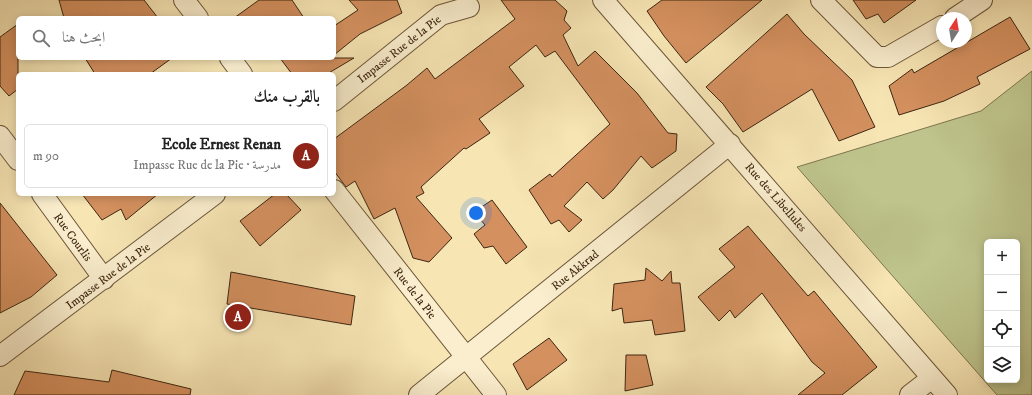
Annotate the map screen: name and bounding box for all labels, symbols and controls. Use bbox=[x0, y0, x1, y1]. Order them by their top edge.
street label: Impasse Rue de la Pie bbox=[355, 12, 444, 87]
north arrow bbox=[936, 12, 972, 48]
search box bbox=[16, 16, 336, 60]
icon: search bbox=[30, 27, 52, 49]
text: ابحث هنا bbox=[62, 28, 105, 47]
text: بالقرب منك bbox=[254, 86, 320, 108]
text: Ecole Ernest Renan bbox=[161, 135, 281, 154]
text: 90 m bbox=[33, 148, 59, 164]
text: A bbox=[302, 148, 310, 164]
text: مدرسة · Impasse Rue de la Pie bbox=[133, 157, 281, 173]
street label: Rue des Libellules bbox=[742, 160, 810, 235]
your location bbox=[466, 203, 486, 223]
street label: Rue Courlis bbox=[50, 210, 95, 264]
map controls bbox=[984, 239, 1020, 383]
button: + bbox=[984, 239, 1020, 275]
street label: Impasse Rue de la Pie bbox=[63, 240, 153, 313]
street label: Rue Akkrad bbox=[549, 247, 602, 294]
street label: Rue de la Pie bbox=[390, 265, 439, 322]
button: − bbox=[984, 275, 1020, 311]
pin: A bbox=[225, 302, 251, 332]
button: locate bbox=[984, 311, 1020, 347]
button: layers bbox=[984, 347, 1020, 383]

